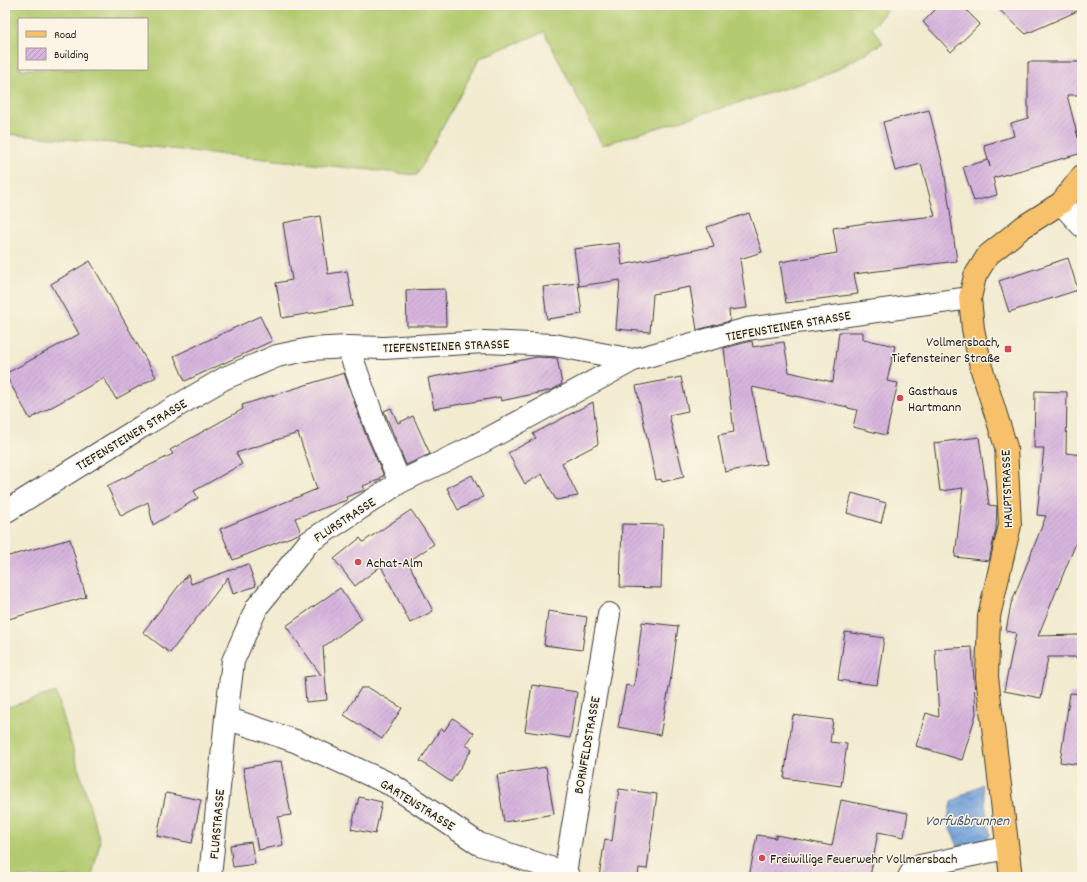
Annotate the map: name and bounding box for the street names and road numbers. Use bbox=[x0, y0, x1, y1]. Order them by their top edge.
street label: TIEFENSTEINER STRASSE bbox=[724, 306, 853, 348]
street label: TIEFENSTEINER STRASSE bbox=[382, 335, 510, 359]
street label: TIEFENSTEINER STRASSE bbox=[73, 394, 192, 477]
street label: HAUPTSTRASSE bbox=[997, 449, 1019, 528]
street label: FLURSTRASSE bbox=[310, 493, 381, 548]
street label: BORNFELDSTRASSE bbox=[570, 694, 607, 796]
street label: GARTENSTRASSE bbox=[375, 775, 459, 837]
street label: FLURSTRASSE bbox=[205, 788, 231, 860]

